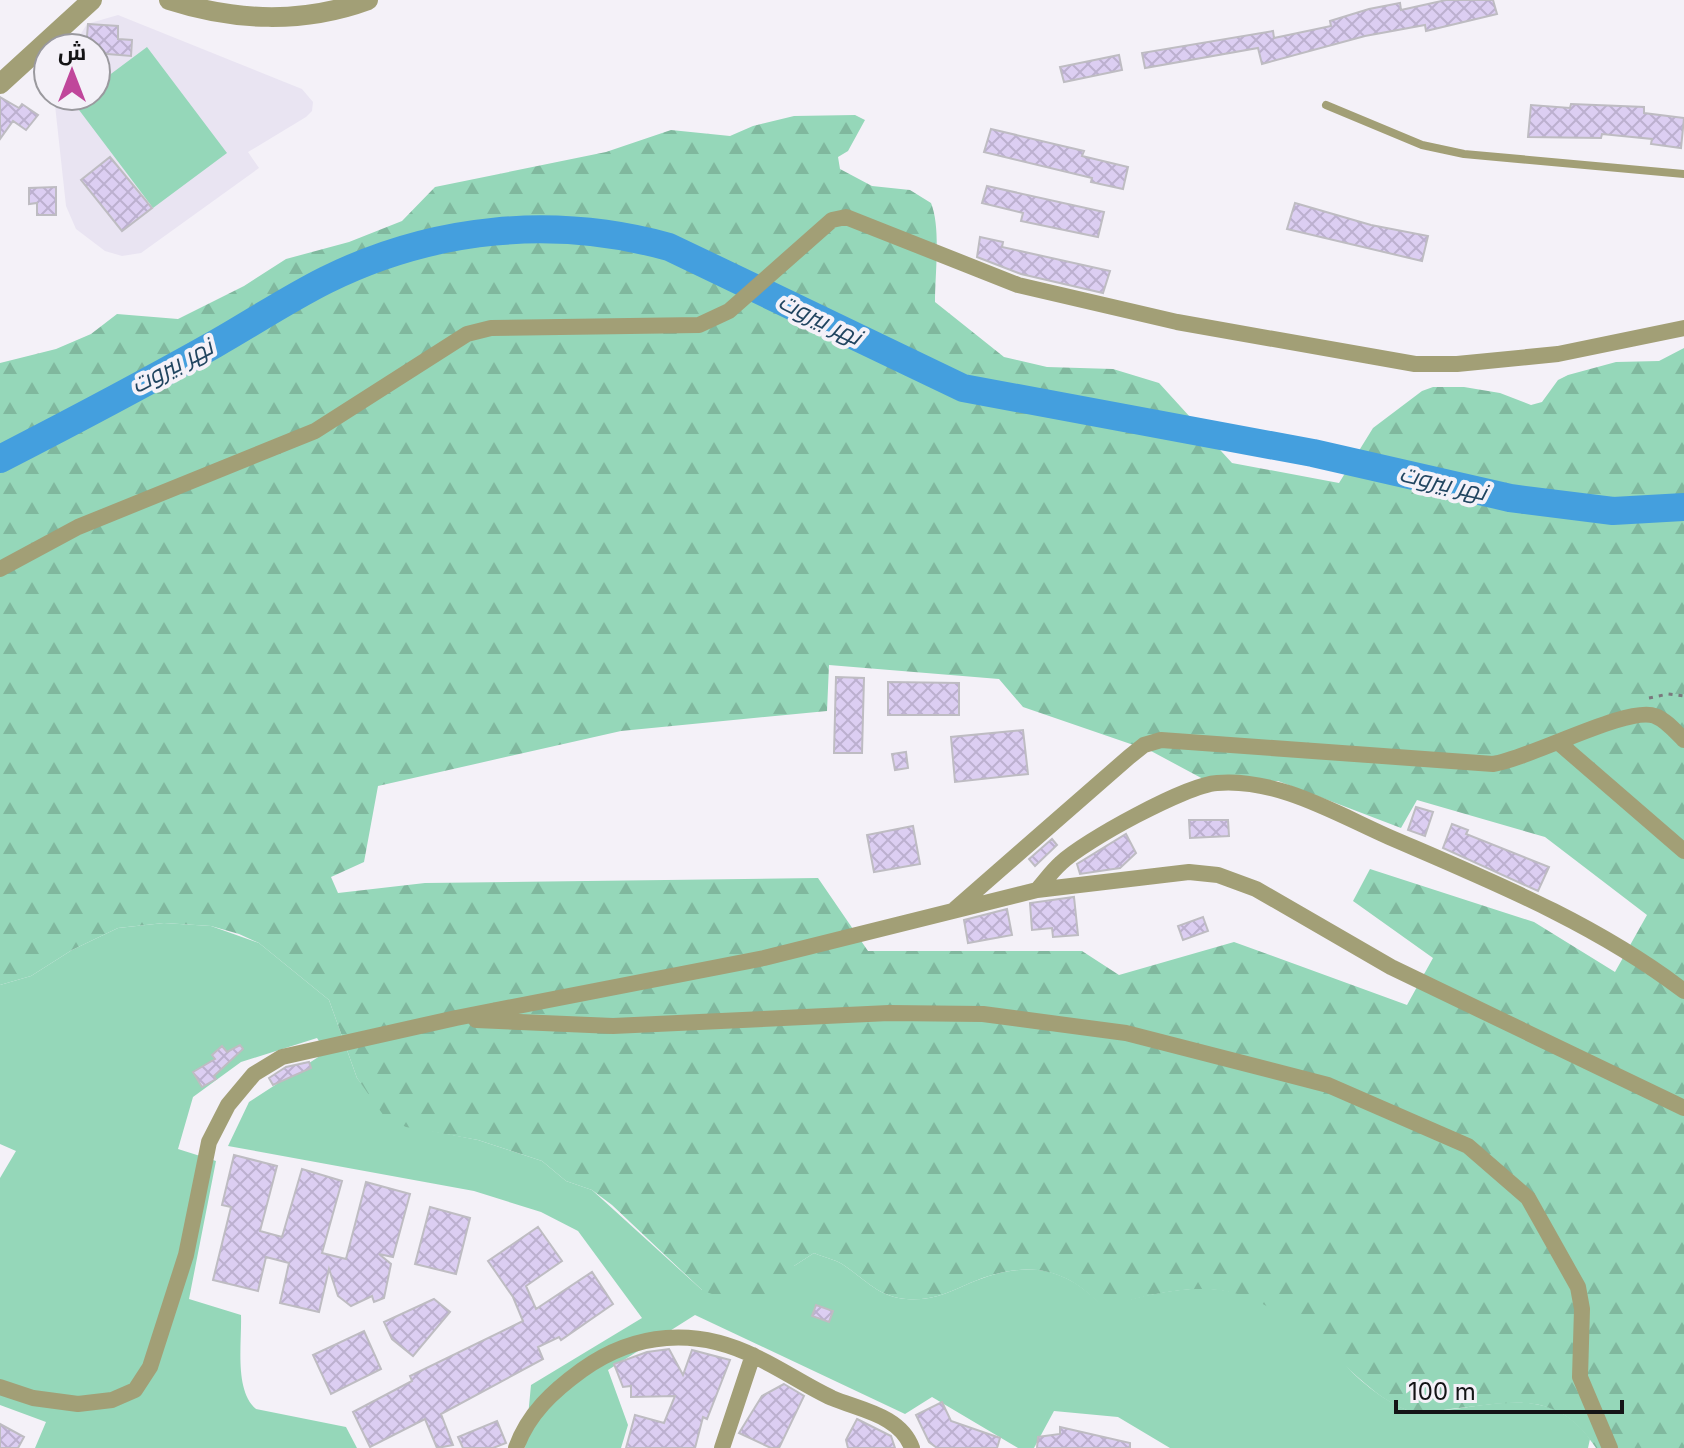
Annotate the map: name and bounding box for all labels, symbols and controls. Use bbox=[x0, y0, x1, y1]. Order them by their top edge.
north arrow bbox=[32, 32, 112, 112]
text: ش bbox=[58, 39, 86, 66]
water label: نهر بيروت bbox=[774, 286, 869, 352]
water label: نهر بيروت bbox=[126, 331, 220, 399]
water label: نهر بيروت bbox=[1397, 458, 1492, 507]
scale bar bbox=[1396, 1364, 1622, 1414]
text: 100 m bbox=[1408, 1377, 1476, 1406]

